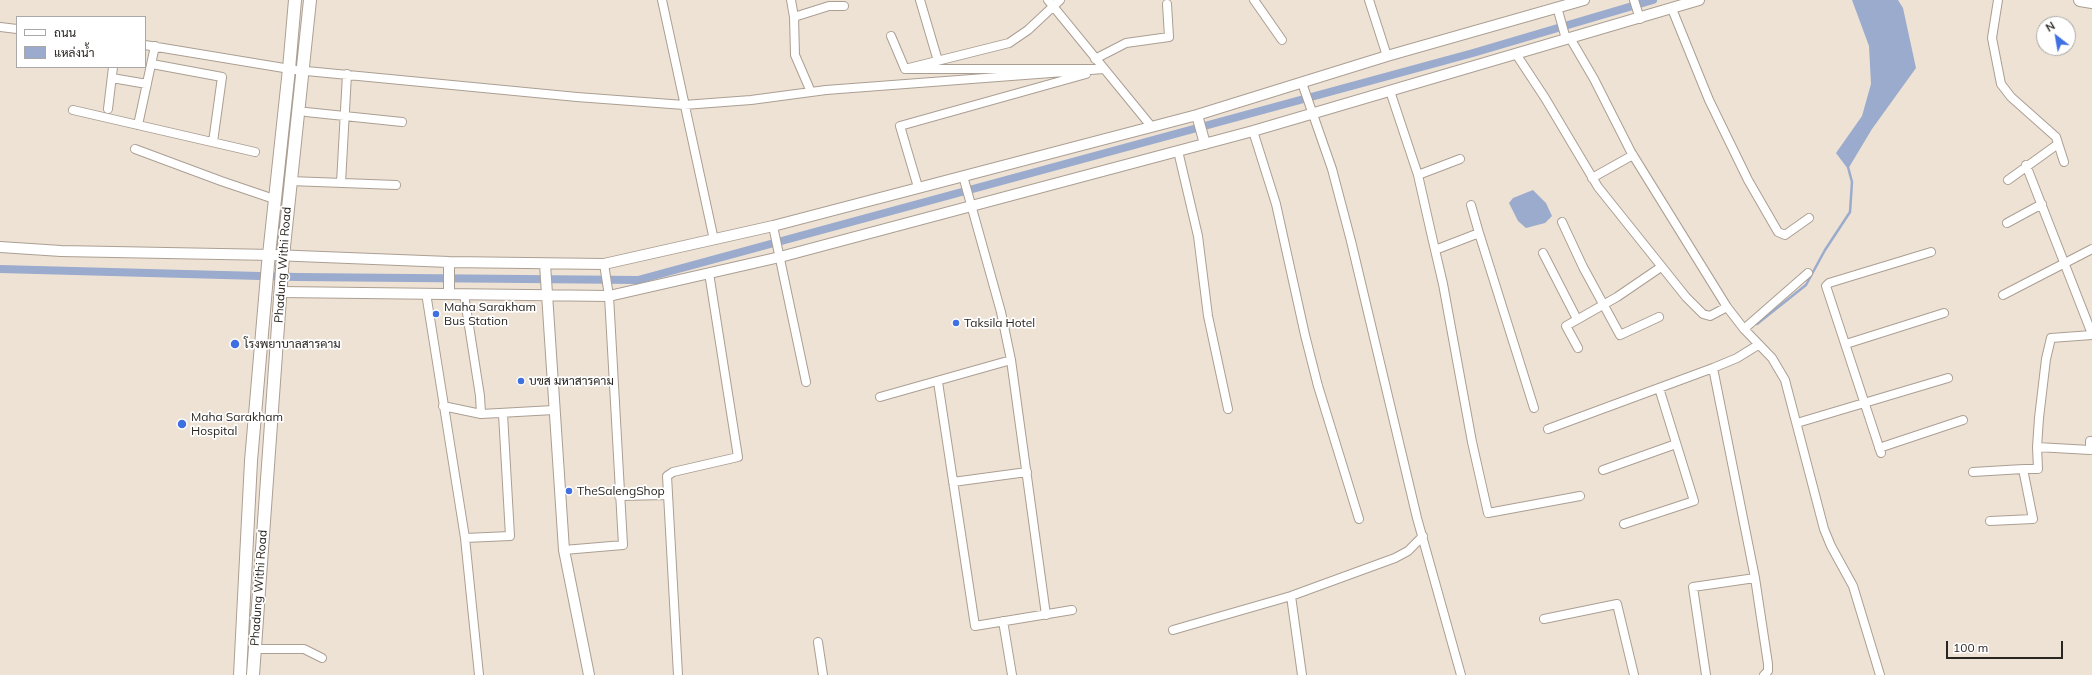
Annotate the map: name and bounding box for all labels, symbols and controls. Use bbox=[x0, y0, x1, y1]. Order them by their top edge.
legend bbox=[16, 16, 146, 68]
north arrow bbox=[2036, 16, 2076, 56]
text: N bbox=[2043, 18, 2058, 35]
text: ถนน bbox=[54, 25, 76, 40]
text: แหล่งน้ำ bbox=[54, 45, 94, 60]
street label: Phadung Withi Road bbox=[272, 206, 294, 324]
place label: Maha Sarakham Bus Station bbox=[444, 300, 536, 328]
marker: Maha Sarakham Bus Station bbox=[431, 309, 441, 319]
place label: Taksila Hotel bbox=[964, 316, 1035, 330]
marker: Taksila Hotel bbox=[951, 318, 961, 328]
place label: โรงพยาบาลสารคาม bbox=[244, 337, 341, 351]
marker: โรงพยาบาลสารคาม bbox=[229, 338, 241, 350]
place label: บขส มหาสารคาม bbox=[529, 374, 614, 388]
marker: บขส มหาสารคาม bbox=[516, 376, 526, 386]
place label: Maha Sarakham Hospital bbox=[191, 410, 283, 438]
marker: Maha Sarakham Hospital bbox=[176, 418, 188, 430]
place label: TheSalengShop bbox=[577, 484, 665, 498]
marker: TheSalengShop bbox=[564, 486, 574, 496]
street label: Phadung Withi Road bbox=[248, 529, 270, 647]
scale bar bbox=[1948, 633, 2065, 659]
text: 100 m bbox=[1953, 640, 1988, 655]

